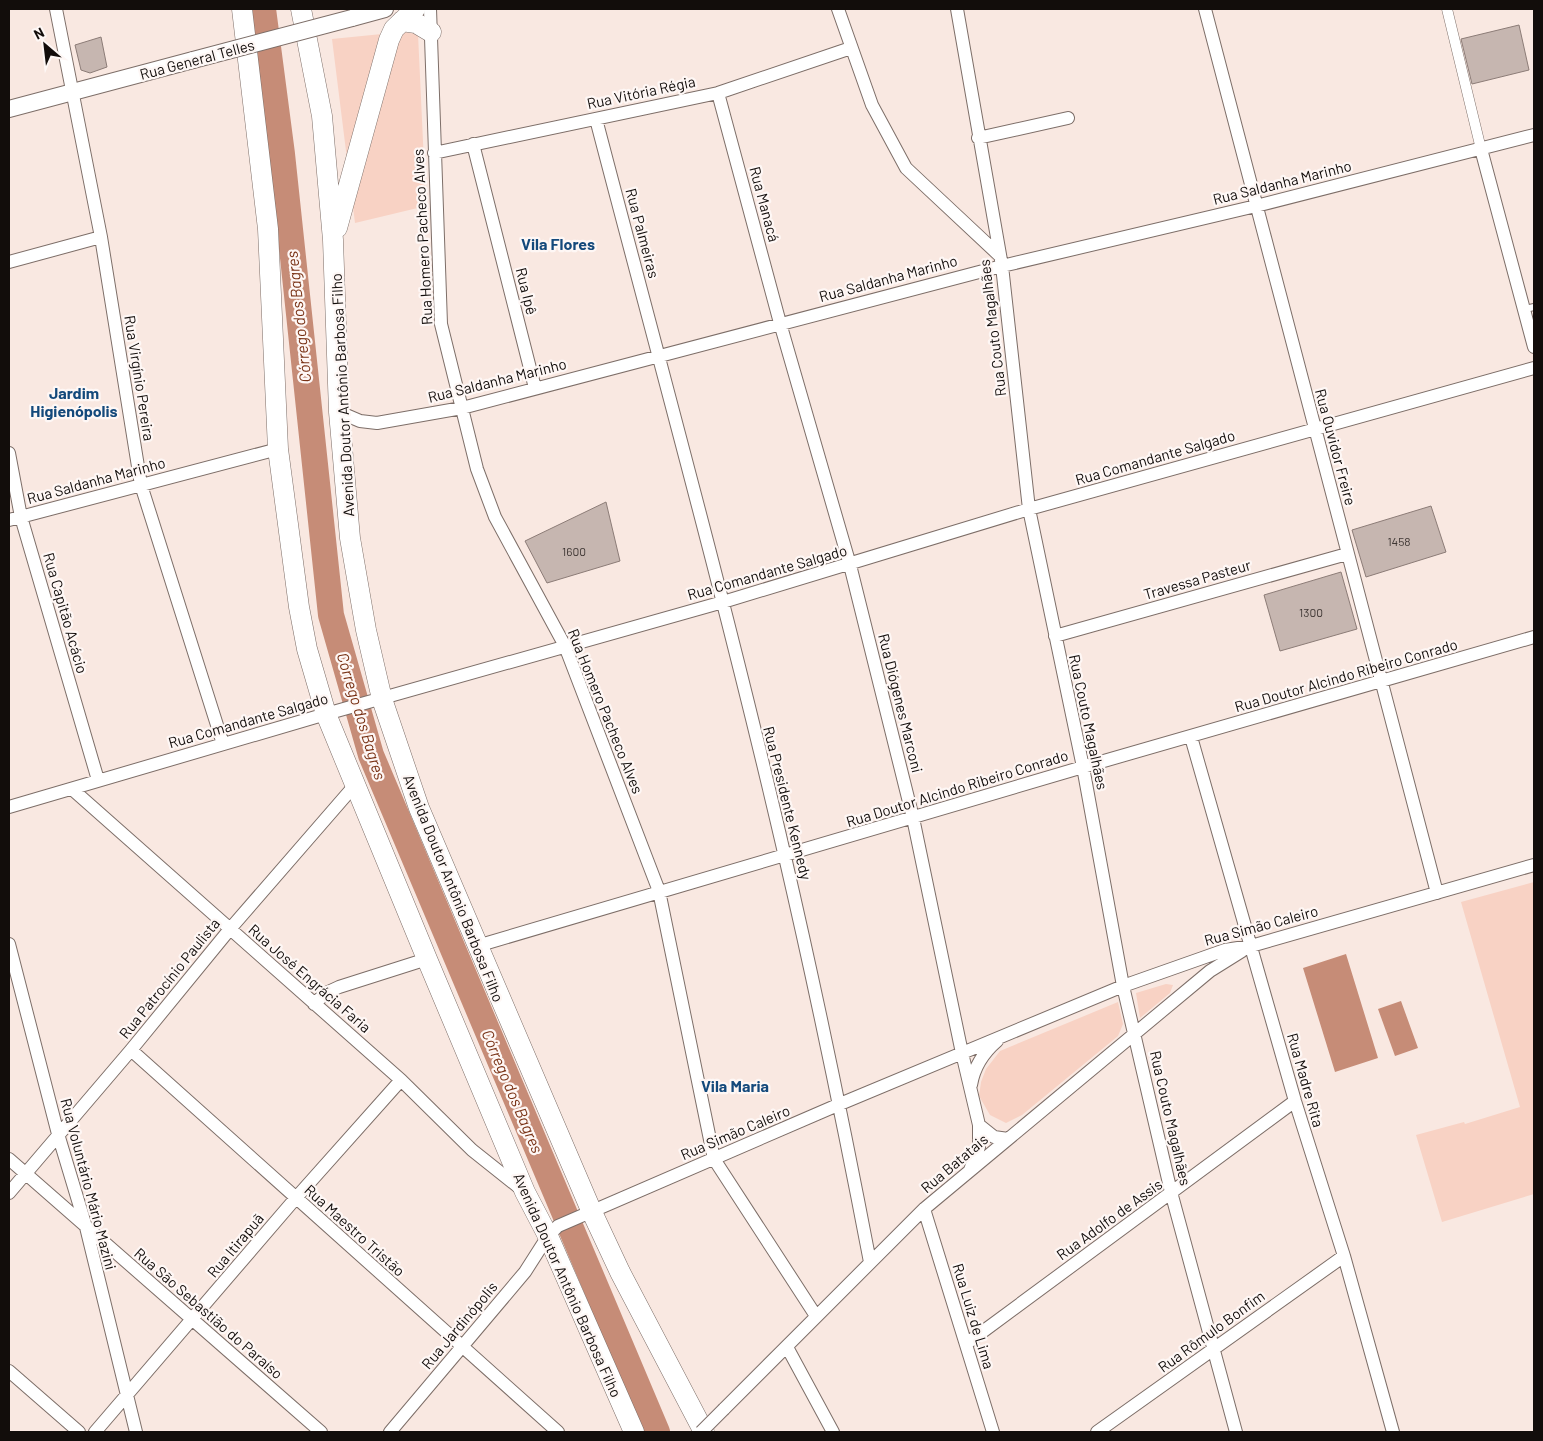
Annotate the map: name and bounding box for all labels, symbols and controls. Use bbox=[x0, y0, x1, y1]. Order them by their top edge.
north arrow bbox=[20, 20, 70, 70]
text: N bbox=[31, 23, 47, 43]
street label: Rua General Telles bbox=[138, 35, 256, 83]
street label: Rua Vitória Régia bbox=[585, 72, 697, 112]
street label: Rua Homero Pacheco Alves bbox=[408, 148, 436, 326]
street label: Rua Saldanha Marinho bbox=[1211, 156, 1353, 208]
street label: Rua Manacá bbox=[746, 164, 784, 244]
street label: Rua Palmeiras bbox=[622, 186, 664, 280]
district label: Vila Flores bbox=[521, 234, 595, 253]
water label: Córrego dos Bagres bbox=[282, 250, 314, 384]
street label: Rua Saldanha Marinho bbox=[817, 251, 959, 305]
street label: Rua Couto Magalhães bbox=[975, 258, 1009, 398]
street label: Rua Ipê bbox=[512, 266, 542, 316]
street label: Avenida Doutor Antônio Barbosa Filho bbox=[327, 273, 357, 517]
street label: Rua Virgínio Pereira bbox=[121, 314, 159, 442]
street label: Rua Saldanha Marinho bbox=[426, 354, 568, 406]
district label: Jardim Higienópolis bbox=[30, 383, 118, 420]
street label: Rua Ouvidor Freire bbox=[1312, 387, 1360, 507]
street label: Rua Comandante Salgado bbox=[1073, 426, 1237, 488]
street label: Rua Saldanha Marinho bbox=[25, 453, 167, 507]
house number: 1458 bbox=[1387, 534, 1411, 548]
street label: Rua Comandante Salgado bbox=[685, 541, 849, 603]
house number: 1600 bbox=[562, 544, 586, 558]
street label: Rua Capitão Acácio bbox=[40, 550, 92, 676]
street label: Travessa Pasteur bbox=[1141, 555, 1253, 603]
house number: 1300 bbox=[1299, 605, 1323, 619]
street label: Rua Homero Pacheco Alves bbox=[565, 626, 647, 796]
street label: Rua Diógenes Marconi bbox=[875, 632, 927, 774]
street label: Rua Doutor Alcindo Ribeiro Conrado bbox=[1232, 635, 1460, 715]
water label: Córrego dos Bagres bbox=[334, 650, 391, 782]
street label: Rua Couto Magalhães bbox=[1066, 653, 1112, 791]
street label: Rua Comandante Salgado bbox=[166, 689, 330, 751]
street label: Rua Presidente Kennedy bbox=[760, 724, 816, 882]
street label: Rua Doutor Alcindo Ribeiro Conrado bbox=[844, 746, 1070, 830]
street label: Avenida Doutor Antônio Barbosa Filho bbox=[400, 772, 508, 1004]
street label: Rua Simão Caleiro bbox=[1202, 901, 1320, 949]
street label: Rua Patrocínio Paulista bbox=[115, 914, 223, 1042]
street label: Rua José Engrácia Faria bbox=[245, 920, 375, 1036]
water label: Córrego dos Bagres bbox=[478, 1027, 548, 1156]
street label: Rua Madre Rita bbox=[1284, 1031, 1328, 1129]
street label: Rua Couto Magalhães bbox=[1147, 1049, 1195, 1187]
district label: Vila Maria bbox=[701, 1076, 769, 1095]
street label: Rua Voluntário Mário Mazini bbox=[57, 1096, 121, 1272]
street label: Rua Simão Caleiro bbox=[678, 1101, 792, 1163]
street label: Rua Batatais bbox=[917, 1130, 991, 1196]
street label: Avenida Doutor Antônio Barbosa Filho bbox=[510, 1170, 626, 1400]
street label: Rua Adolfo de Assis bbox=[1053, 1175, 1165, 1263]
street label: Rua Maestro Tristão bbox=[301, 1180, 409, 1280]
street label: Rua Itirapuã bbox=[203, 1209, 267, 1281]
street label: Rua São Sebastião do Paraíso bbox=[131, 1244, 287, 1382]
street label: Rua Luiz de Lima bbox=[949, 1261, 999, 1371]
street label: Rua Jardinópolis bbox=[417, 1278, 501, 1372]
street label: Rua Rômulo Bonfim bbox=[1154, 1286, 1268, 1376]

